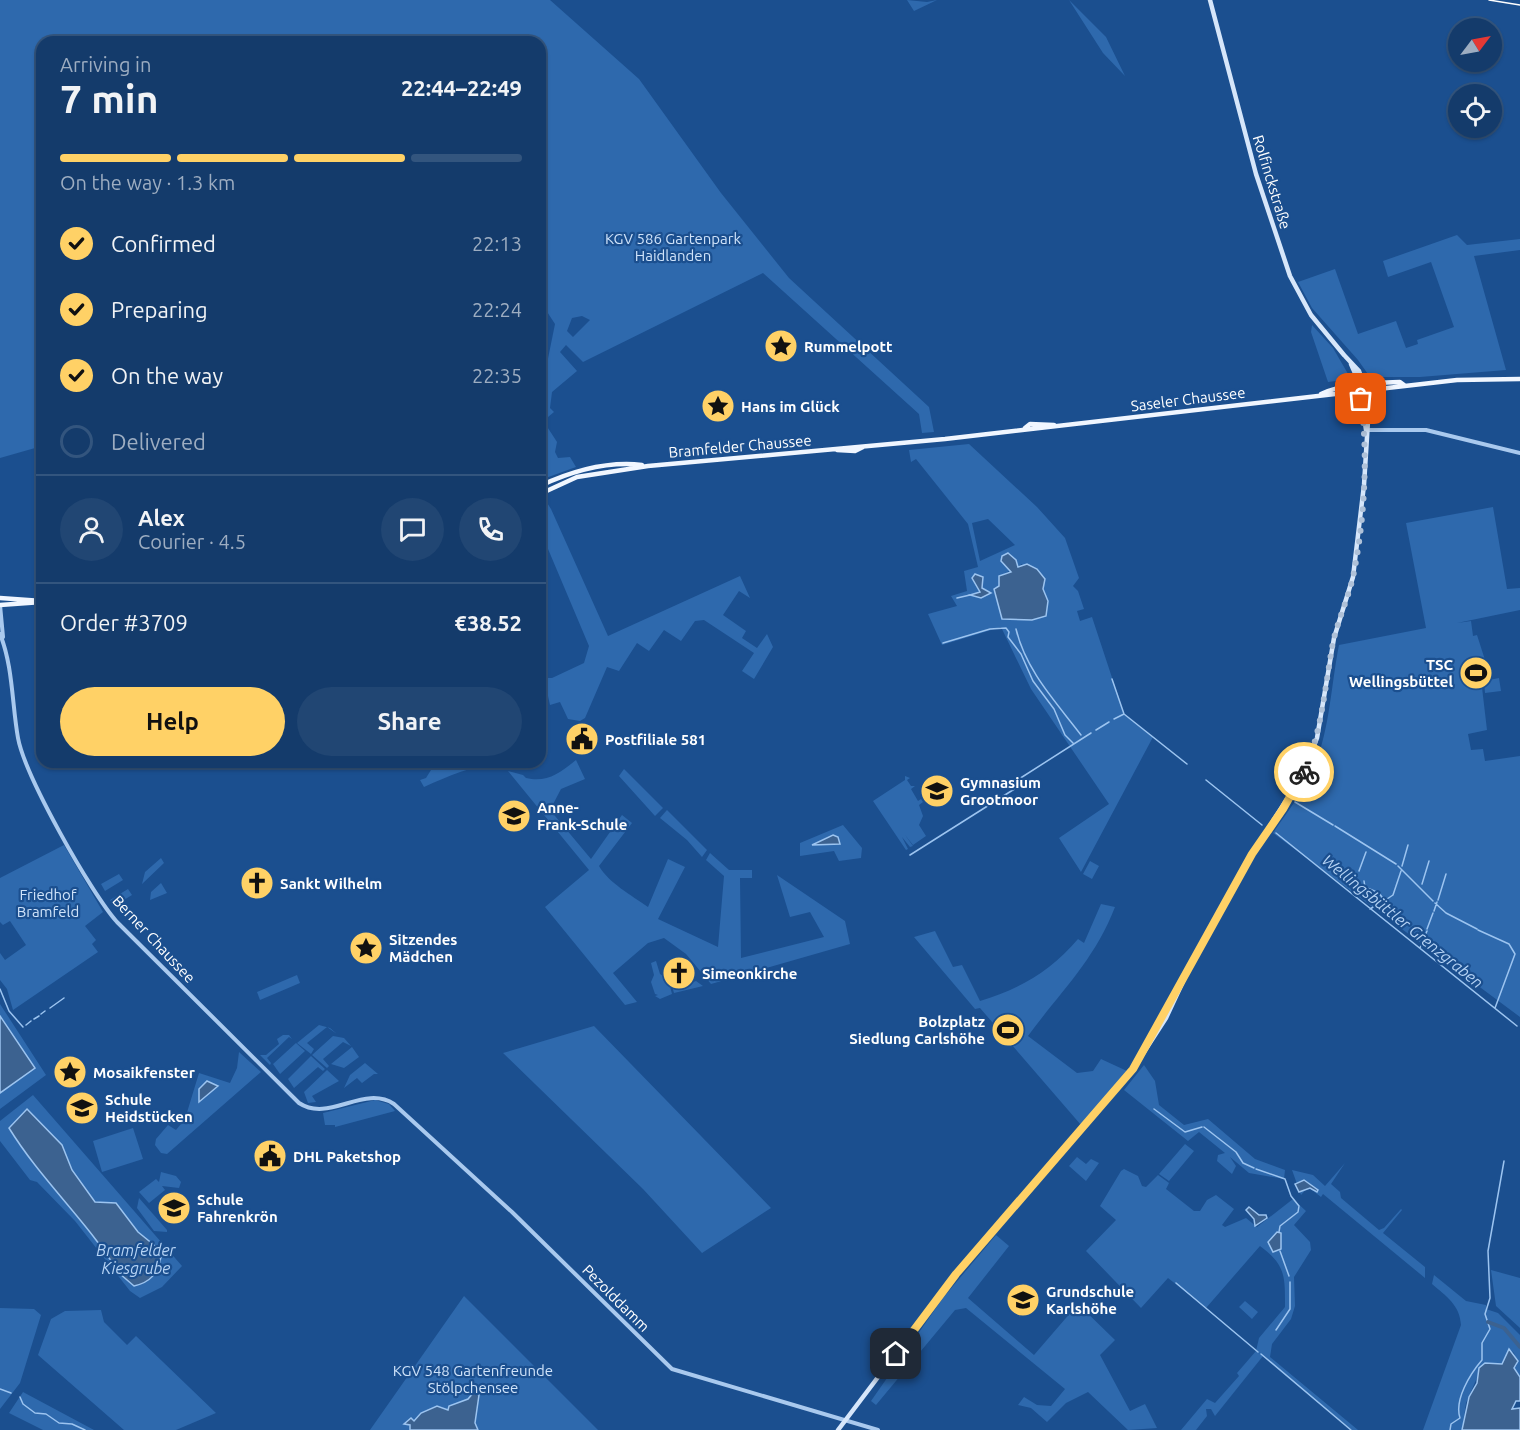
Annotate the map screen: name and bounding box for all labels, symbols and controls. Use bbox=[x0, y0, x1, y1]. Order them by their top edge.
north arrow bbox=[1448, 18, 1502, 72]
map controls bbox=[1448, 18, 1502, 138]
text: Arriving in bbox=[60, 53, 151, 76]
text: 22:44–22:49 bbox=[401, 75, 522, 100]
text: 7 min bbox=[60, 77, 159, 120]
button: locate bbox=[1448, 84, 1502, 138]
street label: Rolfinckstraße bbox=[1250, 133, 1294, 231]
text: On the way · 1.3 km bbox=[60, 171, 235, 194]
icon: check bbox=[60, 227, 93, 260]
park label: KGV 586 Gartenpark Haidlanden bbox=[605, 230, 742, 264]
text: Confirmed bbox=[111, 231, 216, 256]
text: 22:13 bbox=[472, 232, 522, 255]
icon: check bbox=[60, 293, 93, 326]
text: Preparing bbox=[111, 297, 208, 322]
text: 22:24 bbox=[472, 298, 522, 321]
place icon: Rummelpott bbox=[763, 328, 799, 364]
place label: Rummelpott bbox=[804, 338, 893, 355]
icon: check bbox=[60, 359, 93, 392]
text: On the way bbox=[111, 363, 223, 388]
text: 22:35 bbox=[472, 364, 522, 387]
pin bbox=[1335, 373, 1386, 424]
icon: bag bbox=[1344, 382, 1377, 415]
street label: Saseler Chaussee bbox=[1130, 384, 1246, 414]
place icon: Hans im Glück bbox=[700, 388, 736, 424]
place label: Hans im Glück bbox=[741, 398, 840, 415]
text: Delivered bbox=[111, 429, 206, 454]
street label: Bramfelder Chaussee bbox=[668, 431, 812, 461]
button: person bbox=[60, 498, 123, 561]
button: chat bbox=[381, 498, 444, 561]
button: phone bbox=[459, 498, 522, 561]
text: Alex bbox=[138, 505, 185, 530]
text: Courier · 4.5 bbox=[138, 530, 246, 553]
text: Order #3709 bbox=[60, 610, 188, 635]
text: €38.52 bbox=[455, 610, 522, 635]
sports icon: TSC Wellingsbüttel bbox=[1458, 655, 1494, 691]
place label: TSC Wellingsbüttel bbox=[1349, 656, 1453, 690]
button: Help bbox=[60, 687, 285, 756]
button: Share bbox=[297, 687, 522, 756]
public building icon: Postfiliale 581 bbox=[564, 721, 600, 757]
place label: Postfiliale 581 bbox=[605, 731, 706, 748]
courier bbox=[1274, 742, 1334, 802]
icon: bike bbox=[1288, 756, 1321, 789]
school or university icon: Gymnasium Grootmoor bbox=[919, 773, 955, 809]
place label: Gymnasium Grootmoor bbox=[960, 774, 1041, 808]
school or university icon: Anne- Frank-Schule bbox=[496, 798, 532, 834]
place label: Anne- Frank-Schule bbox=[537, 799, 627, 833]
water label: Wellingsbüttler Grenzgraben bbox=[1319, 851, 1487, 991]
church icon: Sankt Wilhelm bbox=[239, 865, 275, 901]
place label: Sankt Wilhelm bbox=[280, 875, 382, 892]
park label: Friedhof Bramfeld bbox=[17, 886, 79, 920]
street label: Berner Chaussee bbox=[109, 892, 199, 986]
place icon: Sitzendes Mädchen bbox=[348, 930, 384, 966]
place label: Sitzendes Mädchen bbox=[389, 931, 457, 965]
church icon: Simeonkirche bbox=[661, 955, 697, 991]
place label: Simeonkirche bbox=[702, 965, 797, 982]
sports icon: Bolzplatz Siedlung Carlshöhe bbox=[990, 1012, 1026, 1048]
place label: Bolzplatz Siedlung Carlshöhe bbox=[849, 1013, 985, 1047]
place icon: Mosaikfenster bbox=[52, 1054, 88, 1090]
place label: Mosaikfenster bbox=[93, 1064, 196, 1081]
school or university icon: Schule Heidstücken bbox=[64, 1090, 100, 1126]
place label: Schule Heidstücken bbox=[105, 1091, 193, 1125]
public building icon: DHL Paketshop bbox=[252, 1138, 288, 1174]
place label: DHL Paketshop bbox=[293, 1148, 401, 1165]
school or university icon: Schule Fahrenkrön bbox=[156, 1190, 192, 1226]
place label: Schule Fahrenkrön bbox=[197, 1191, 278, 1225]
water label: Bramfelder Kiesgrube bbox=[96, 1241, 177, 1277]
street label: Pezolddamm bbox=[579, 1261, 653, 1335]
school or university icon: Grundschule Karlshöhe bbox=[1005, 1282, 1041, 1318]
place label: Grundschule Karlshöhe bbox=[1046, 1283, 1134, 1317]
pin bbox=[870, 1328, 921, 1379]
icon: home bbox=[879, 1337, 912, 1370]
park label: KGV 548 Gartenfreunde Stölpchensee bbox=[393, 1362, 553, 1396]

